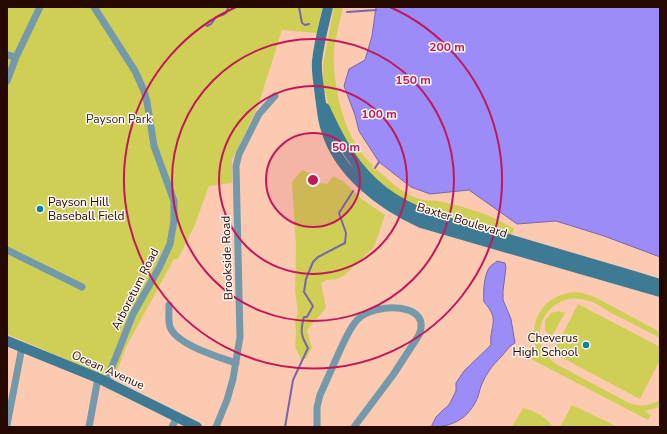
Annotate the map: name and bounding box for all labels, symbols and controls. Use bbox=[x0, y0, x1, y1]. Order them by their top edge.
text: 200 m bbox=[429, 39, 465, 55]
text: 150 m bbox=[395, 72, 431, 88]
text: 100 m bbox=[361, 106, 397, 122]
park label: Payson Park bbox=[86, 111, 153, 127]
text: 50 m bbox=[332, 139, 360, 155]
centre of rings bbox=[306, 173, 320, 187]
place label: Payson Hill Baseball Field bbox=[48, 194, 124, 224]
street label: Baxter Boulevard bbox=[415, 199, 509, 241]
marker: Payson Hill Baseball Field bbox=[35, 204, 45, 214]
street label: Brookside Road bbox=[218, 215, 236, 301]
street label: Arboretum Road bbox=[108, 245, 162, 333]
place label: Cheverus High School bbox=[513, 330, 578, 360]
marker: Cheverus High School bbox=[581, 340, 591, 350]
street label: Ocean Avenue bbox=[69, 347, 147, 393]

